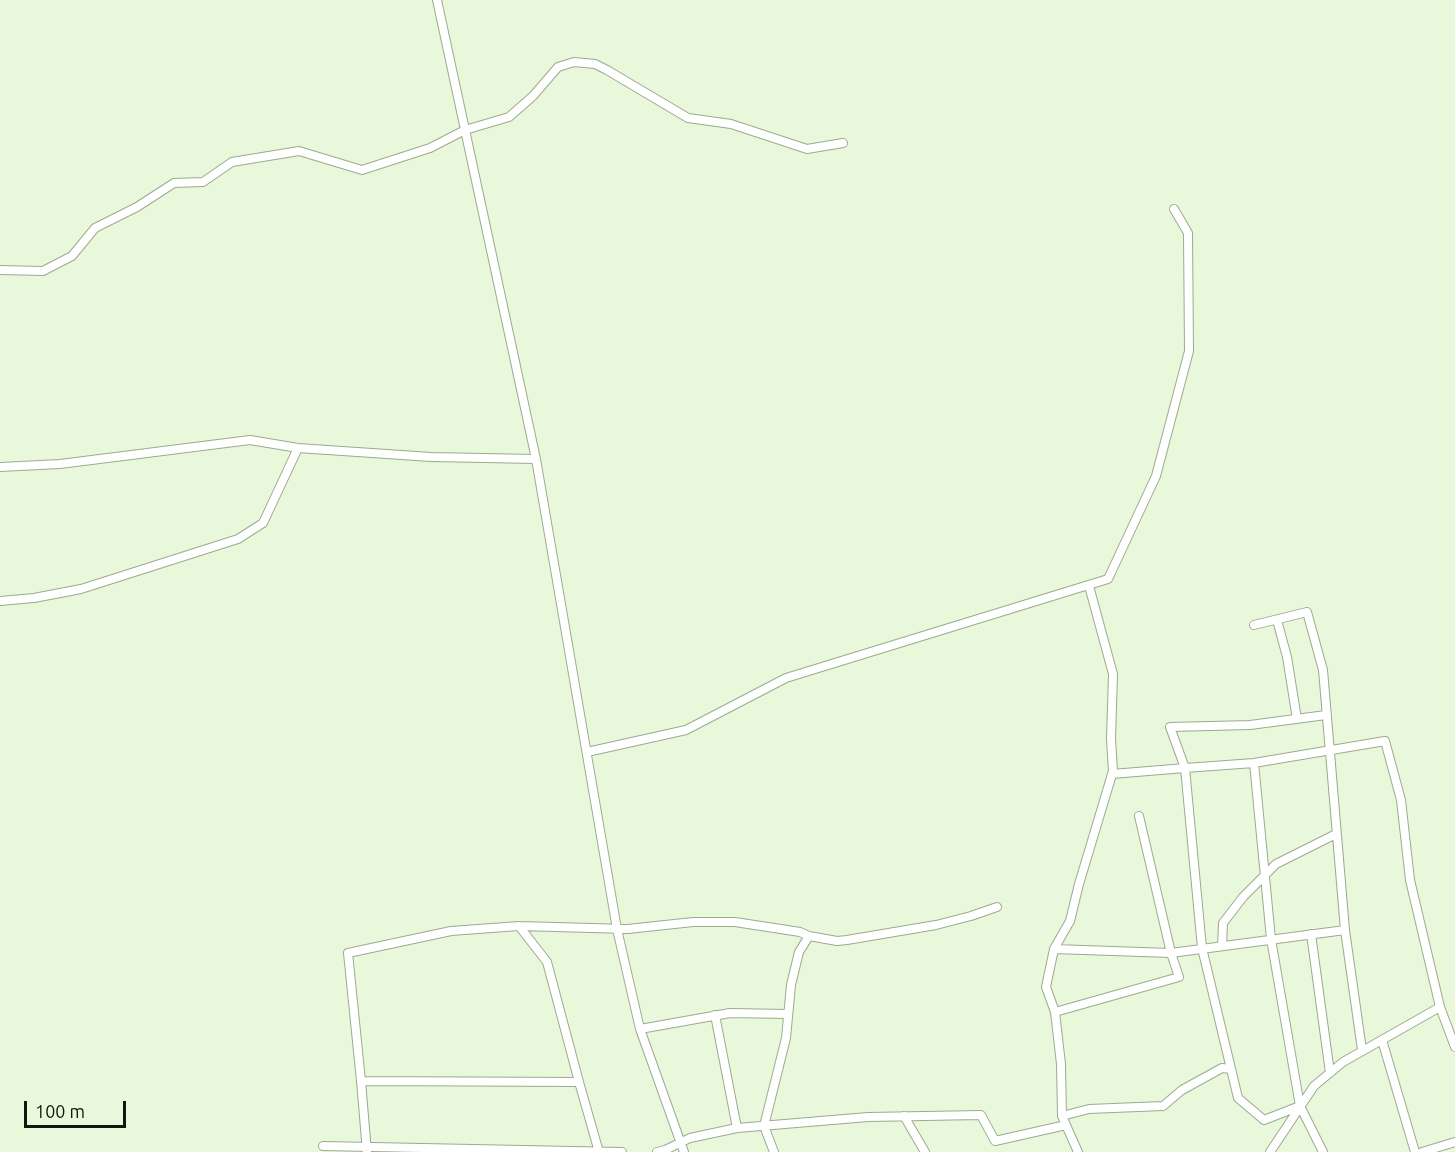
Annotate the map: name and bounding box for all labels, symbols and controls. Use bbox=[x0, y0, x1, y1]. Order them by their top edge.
scale bar bbox=[27, 1089, 129, 1127]
text: 100 m bbox=[35, 1101, 85, 1121]

